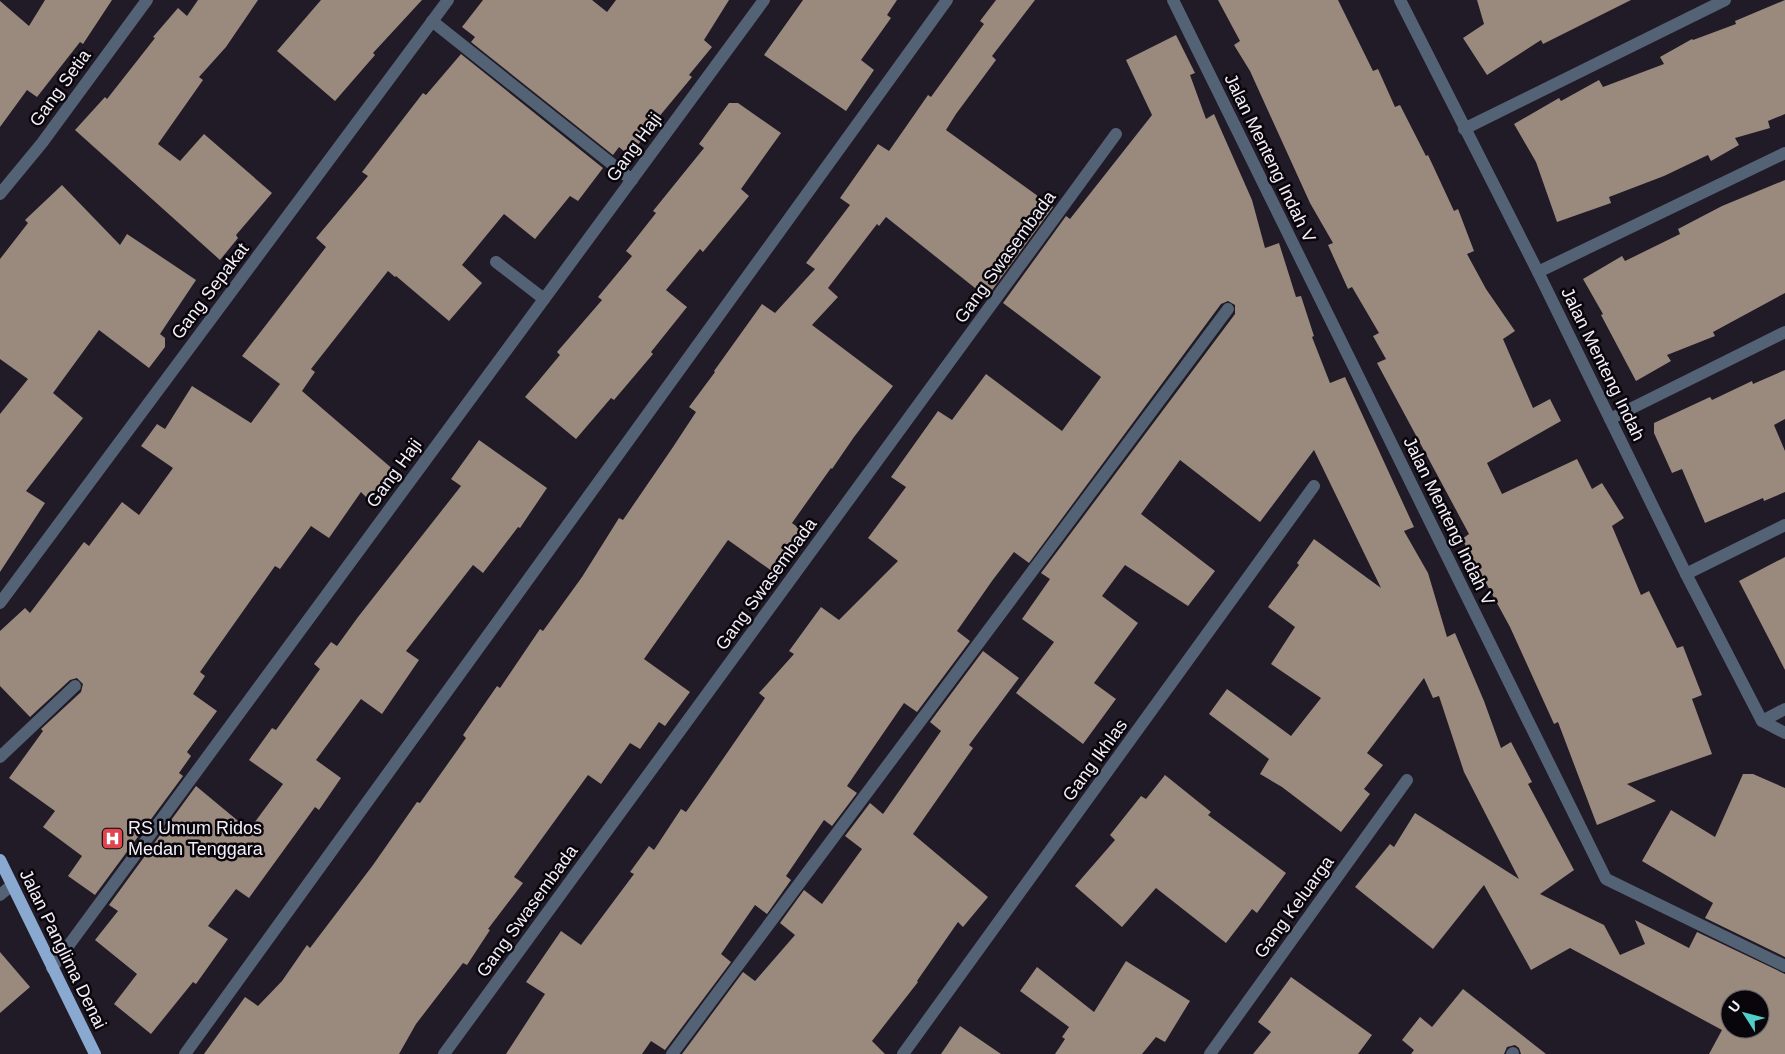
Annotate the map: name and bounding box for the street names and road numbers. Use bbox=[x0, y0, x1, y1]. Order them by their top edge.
street label: Gang Setia bbox=[25, 45, 95, 130]
street label: Jalan Menteng Indah V bbox=[1220, 70, 1320, 246]
street label: Gang Haji bbox=[602, 109, 666, 185]
street label: Gang Swasembada bbox=[950, 186, 1060, 327]
street label: Gang Sepakat bbox=[167, 239, 253, 343]
street label: Jalan Menteng Indah bbox=[1557, 284, 1649, 444]
street label: Jalan Menteng Indah V bbox=[1399, 433, 1499, 609]
street label: Gang Haji bbox=[362, 435, 426, 511]
street label: Gang Swasembada bbox=[711, 513, 821, 654]
street label: Gang Ikhlas bbox=[1059, 715, 1131, 805]
street label: Gang Swasembada bbox=[472, 840, 582, 981]
street label: Gang Keluarga bbox=[1250, 851, 1338, 962]
street label: Jalan Panglima Denai bbox=[16, 866, 110, 1032]

